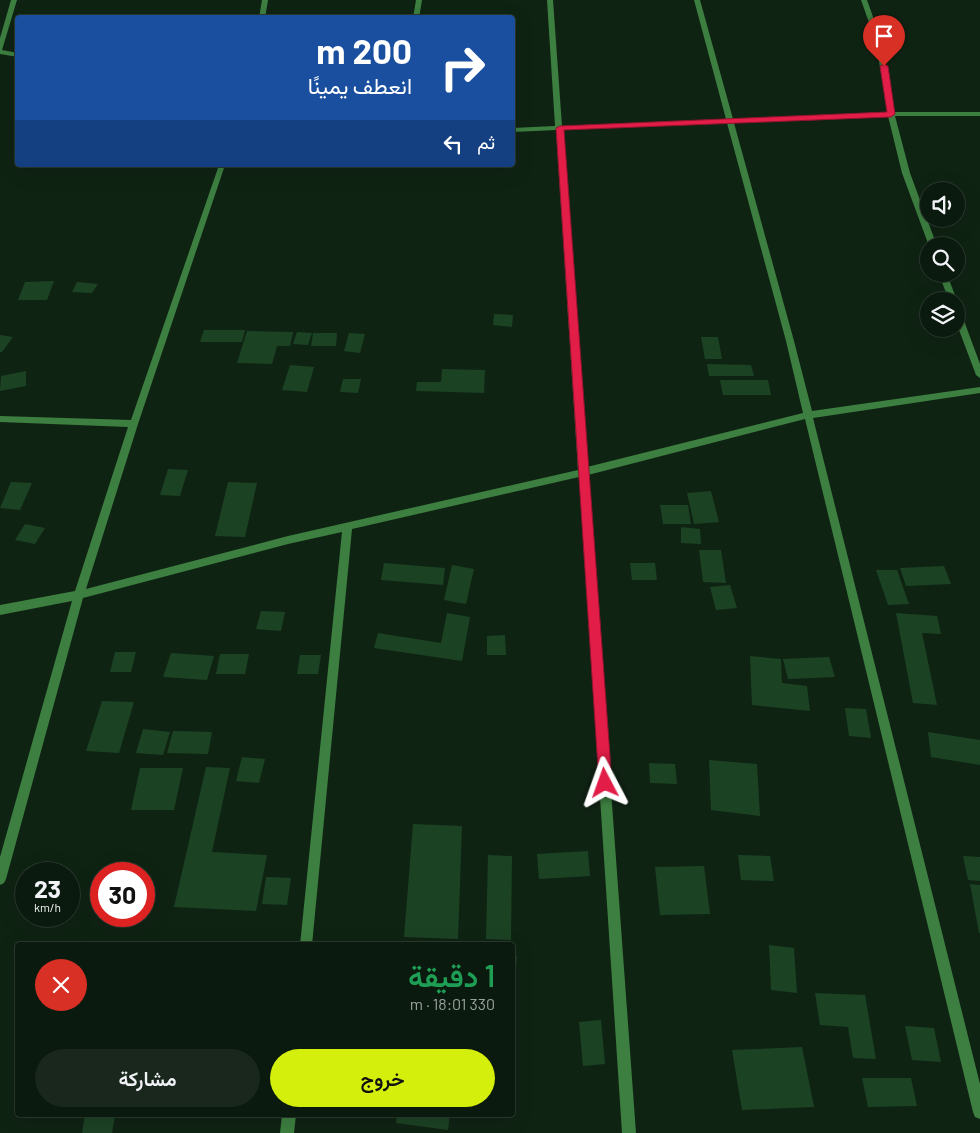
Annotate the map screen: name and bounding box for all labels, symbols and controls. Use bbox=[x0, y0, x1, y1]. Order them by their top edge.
pin bbox=[863, 15, 905, 66]
icon: arrive bbox=[870, 22, 898, 50]
text: 200 m bbox=[316, 29, 412, 71]
icon: right bbox=[430, 35, 495, 100]
text: انعطف يمينًا bbox=[308, 72, 412, 98]
icon: left bbox=[439, 130, 467, 158]
text: ثم bbox=[477, 130, 495, 153]
map controls bbox=[920, 182, 965, 337]
button: sound bbox=[920, 182, 965, 227]
button: search bbox=[920, 237, 965, 282]
button: layers bbox=[920, 292, 965, 337]
position arrow bbox=[578, 756, 630, 808]
speed limit sign: 30 bbox=[90, 862, 155, 927]
text: 23 bbox=[34, 873, 61, 903]
text: km/h bbox=[34, 900, 61, 914]
text: 1 دقيقة bbox=[408, 957, 495, 993]
button: close bbox=[35, 959, 87, 1011]
text: 330 m · 18:01 bbox=[410, 994, 495, 1013]
button: مشاركة bbox=[35, 1049, 260, 1107]
button: خروج bbox=[270, 1049, 495, 1107]

